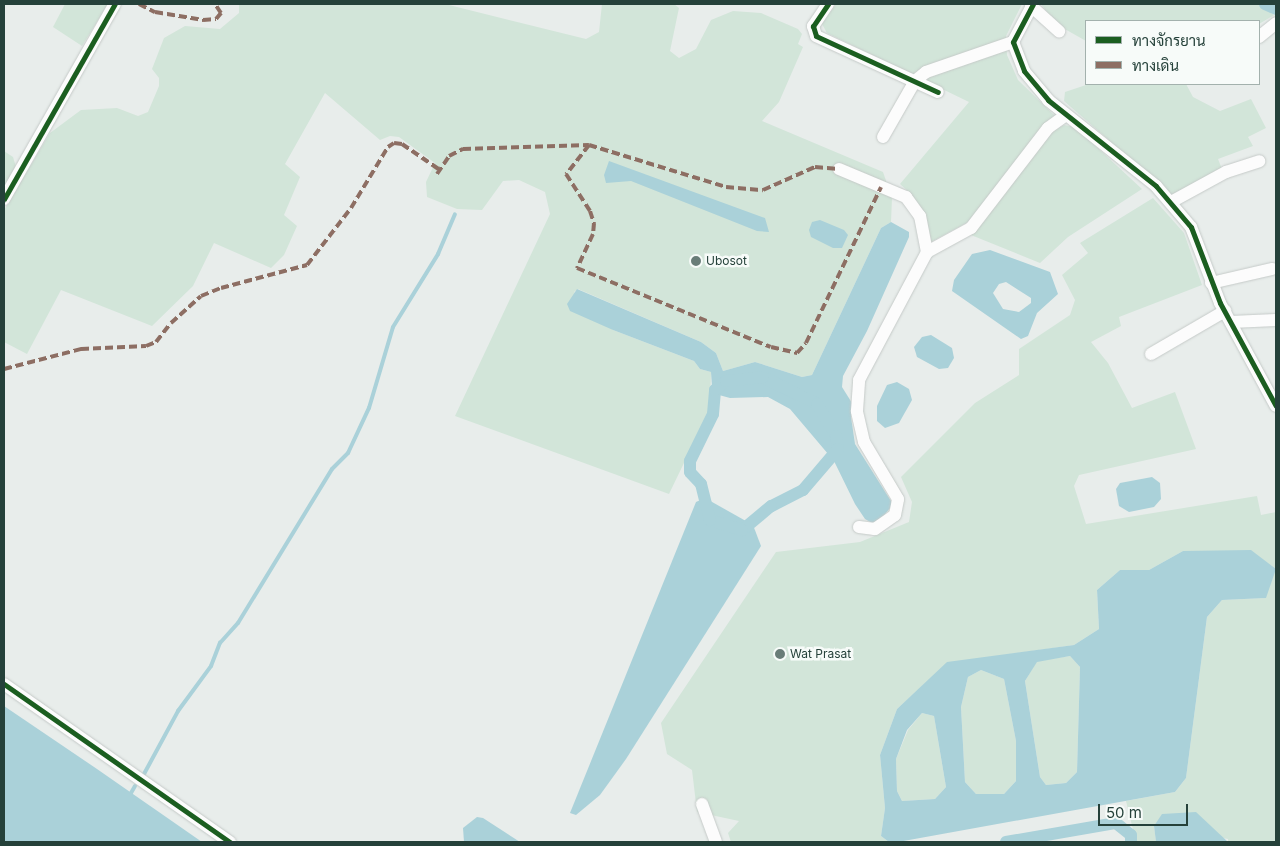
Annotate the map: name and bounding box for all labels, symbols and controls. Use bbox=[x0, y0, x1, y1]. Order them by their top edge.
legend bbox=[1085, 20, 1260, 85]
text: ทางจักรยาน bbox=[1132, 31, 1206, 50]
text: ทางเดิน bbox=[1132, 56, 1179, 75]
place label: Ubosot bbox=[706, 254, 747, 268]
marker: Ubosot bbox=[690, 255, 702, 267]
place label: Wat Prasat bbox=[790, 647, 851, 661]
marker: Wat Prasat bbox=[774, 648, 786, 660]
scale bar bbox=[1100, 794, 1190, 826]
text: 50 m bbox=[1106, 803, 1142, 822]

